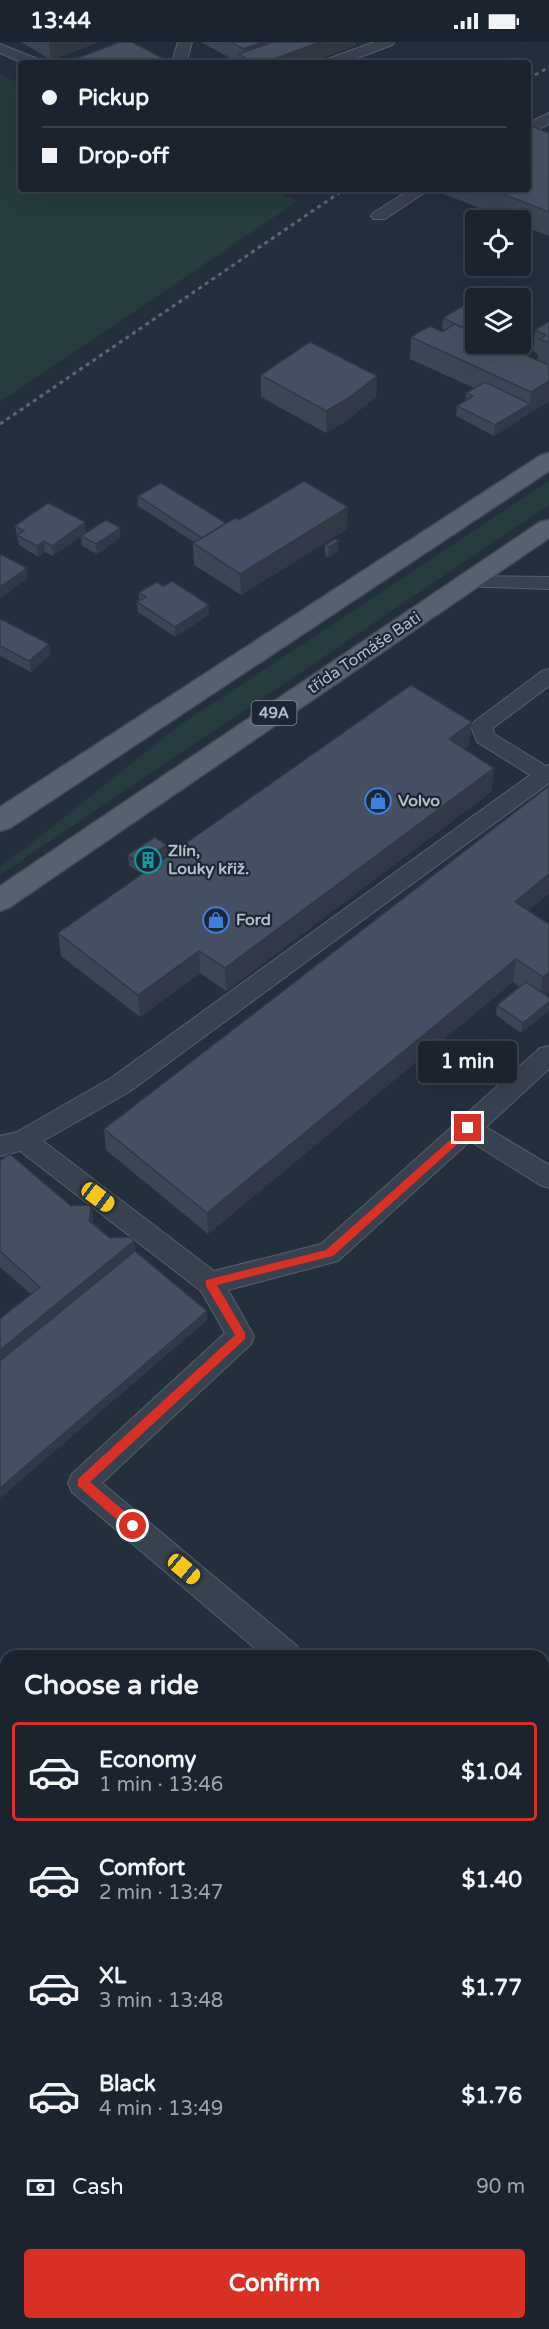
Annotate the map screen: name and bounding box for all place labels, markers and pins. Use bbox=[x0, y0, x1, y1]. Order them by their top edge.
shop icon: Volvo bbox=[363, 786, 393, 816]
place label: Volvo bbox=[398, 791, 440, 811]
place label: Zlín, Louky křiž. bbox=[168, 841, 249, 879]
building icon: Zlín, Louky křiž. bbox=[133, 845, 163, 875]
shop icon: Ford bbox=[201, 905, 231, 935]
place label: Ford bbox=[236, 910, 271, 930]

